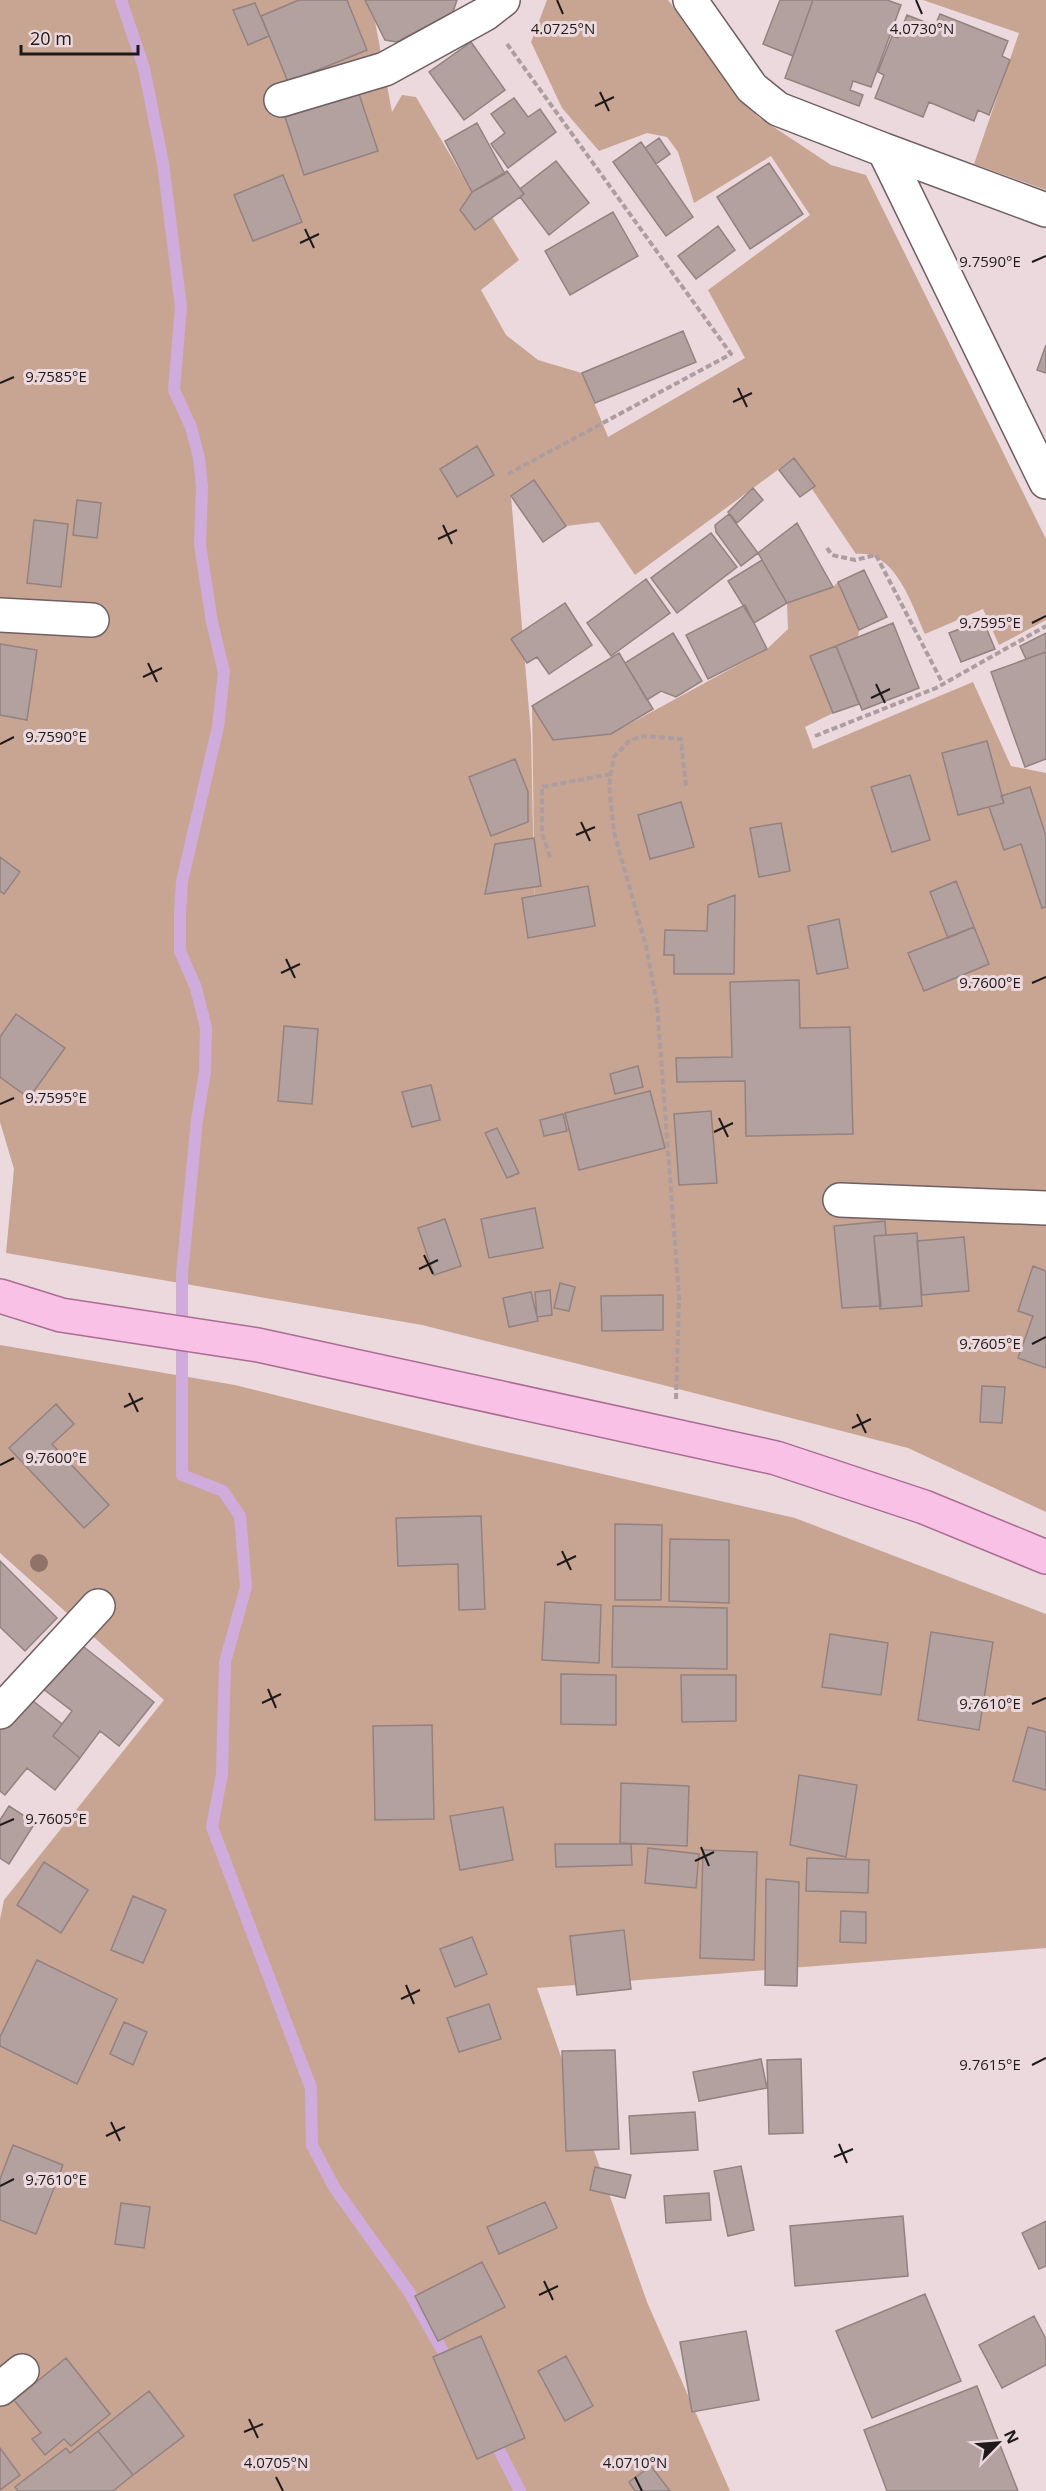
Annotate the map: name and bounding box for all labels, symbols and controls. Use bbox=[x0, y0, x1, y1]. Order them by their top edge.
scale bar bbox=[21, 18, 138, 56]
text: 4.0725°N bbox=[531, 18, 595, 38]
text: 4.0730°N bbox=[890, 18, 954, 38]
text: 20 m bbox=[30, 26, 72, 50]
text: 9.7590°E bbox=[959, 251, 1021, 271]
text: 9.7585°E bbox=[25, 366, 87, 386]
text: 9.7595°E bbox=[959, 612, 1021, 632]
text: 9.7590°E bbox=[25, 726, 87, 746]
text: 9.7600°E bbox=[959, 972, 1021, 992]
text: 9.7595°E bbox=[25, 1087, 87, 1107]
text: 9.7605°E bbox=[959, 1333, 1021, 1353]
text: 9.7600°E bbox=[25, 1447, 87, 1467]
text: 9.7610°E bbox=[959, 1693, 1021, 1713]
text: 9.7605°E bbox=[25, 1808, 87, 1828]
text: 9.7615°E bbox=[959, 2054, 1021, 2074]
text: 9.7610°E bbox=[25, 2169, 87, 2189]
north arrow bbox=[968, 2413, 1028, 2473]
text: N bbox=[999, 2426, 1024, 2447]
text: 4.0705°N bbox=[244, 2452, 308, 2472]
text: 4.0710°N bbox=[603, 2452, 667, 2472]

